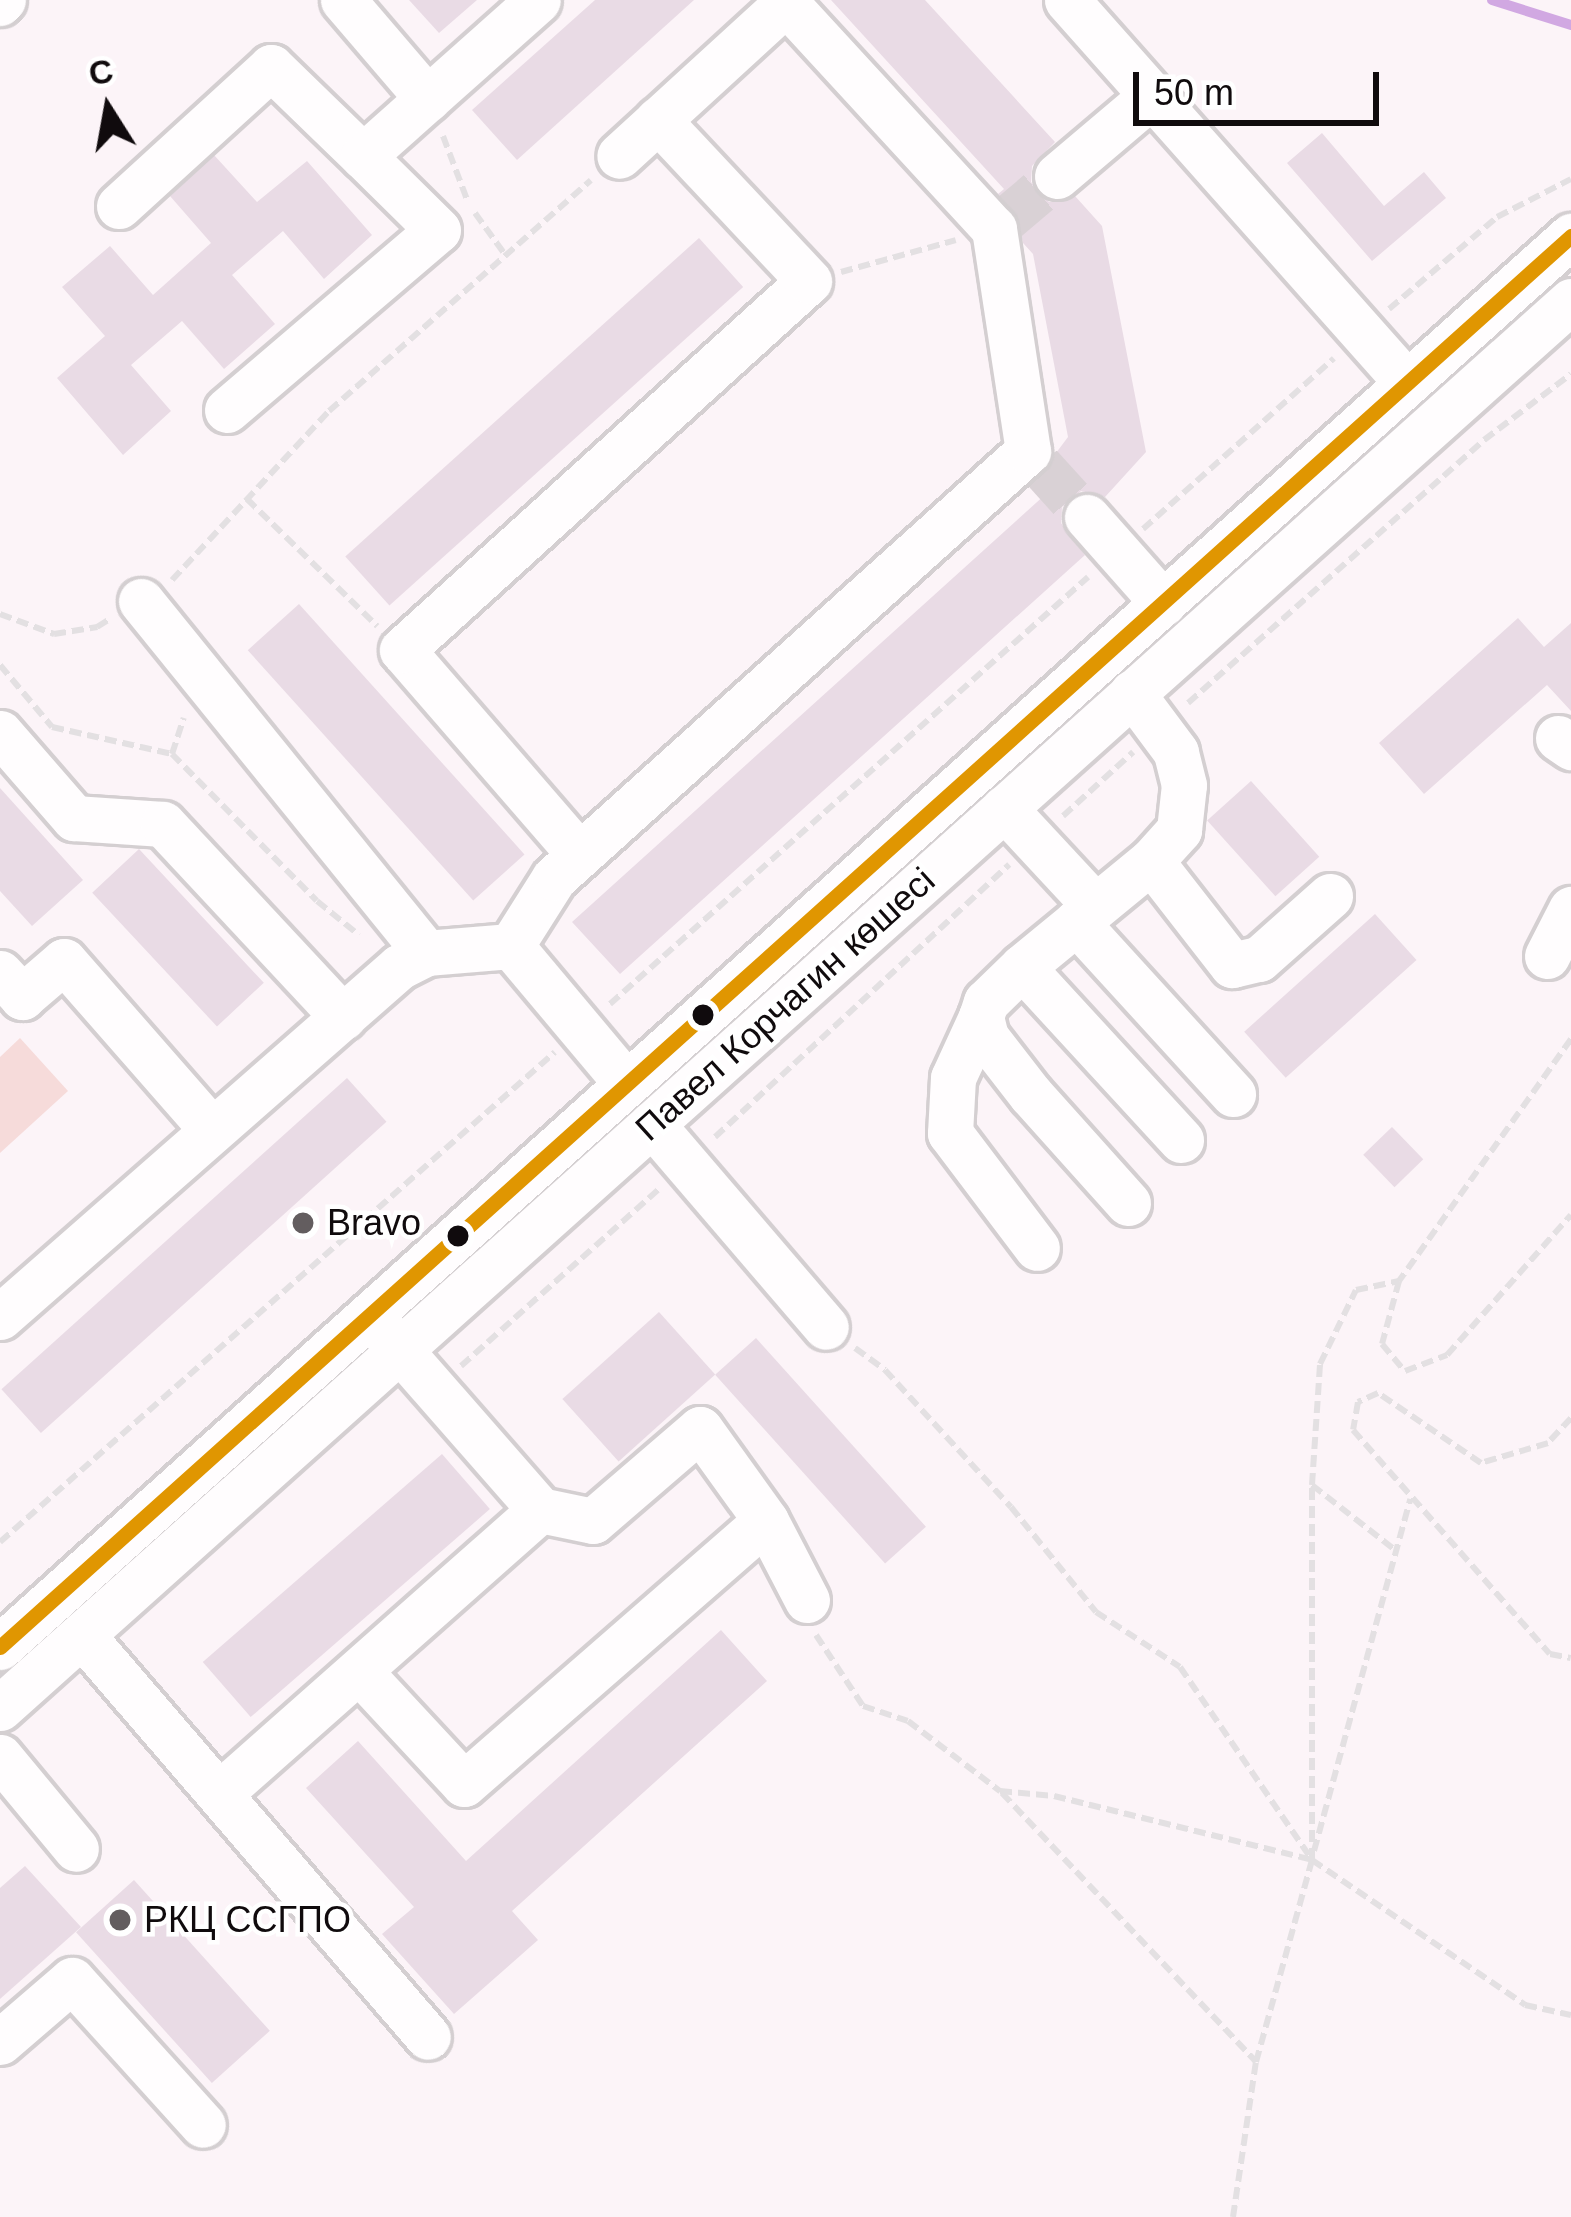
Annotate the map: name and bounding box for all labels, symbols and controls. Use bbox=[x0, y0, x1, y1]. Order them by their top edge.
north arrow bbox=[48, 48, 168, 168]
scale bar bbox=[1139, 48, 1385, 122]
text: С bbox=[86, 52, 116, 93]
text: 50 m bbox=[1154, 72, 1234, 113]
street label: Павел Корчагин көшесі bbox=[627, 858, 943, 1150]
unlabelled marker bbox=[692, 1004, 714, 1026]
place label: Bravo bbox=[327, 1201, 421, 1245]
marker: Bravo bbox=[290, 1210, 316, 1236]
unlabelled marker bbox=[447, 1225, 469, 1247]
place label: РКЦ ССГПО bbox=[144, 1898, 351, 1942]
marker: РКЦ ССГПО bbox=[107, 1907, 133, 1933]

